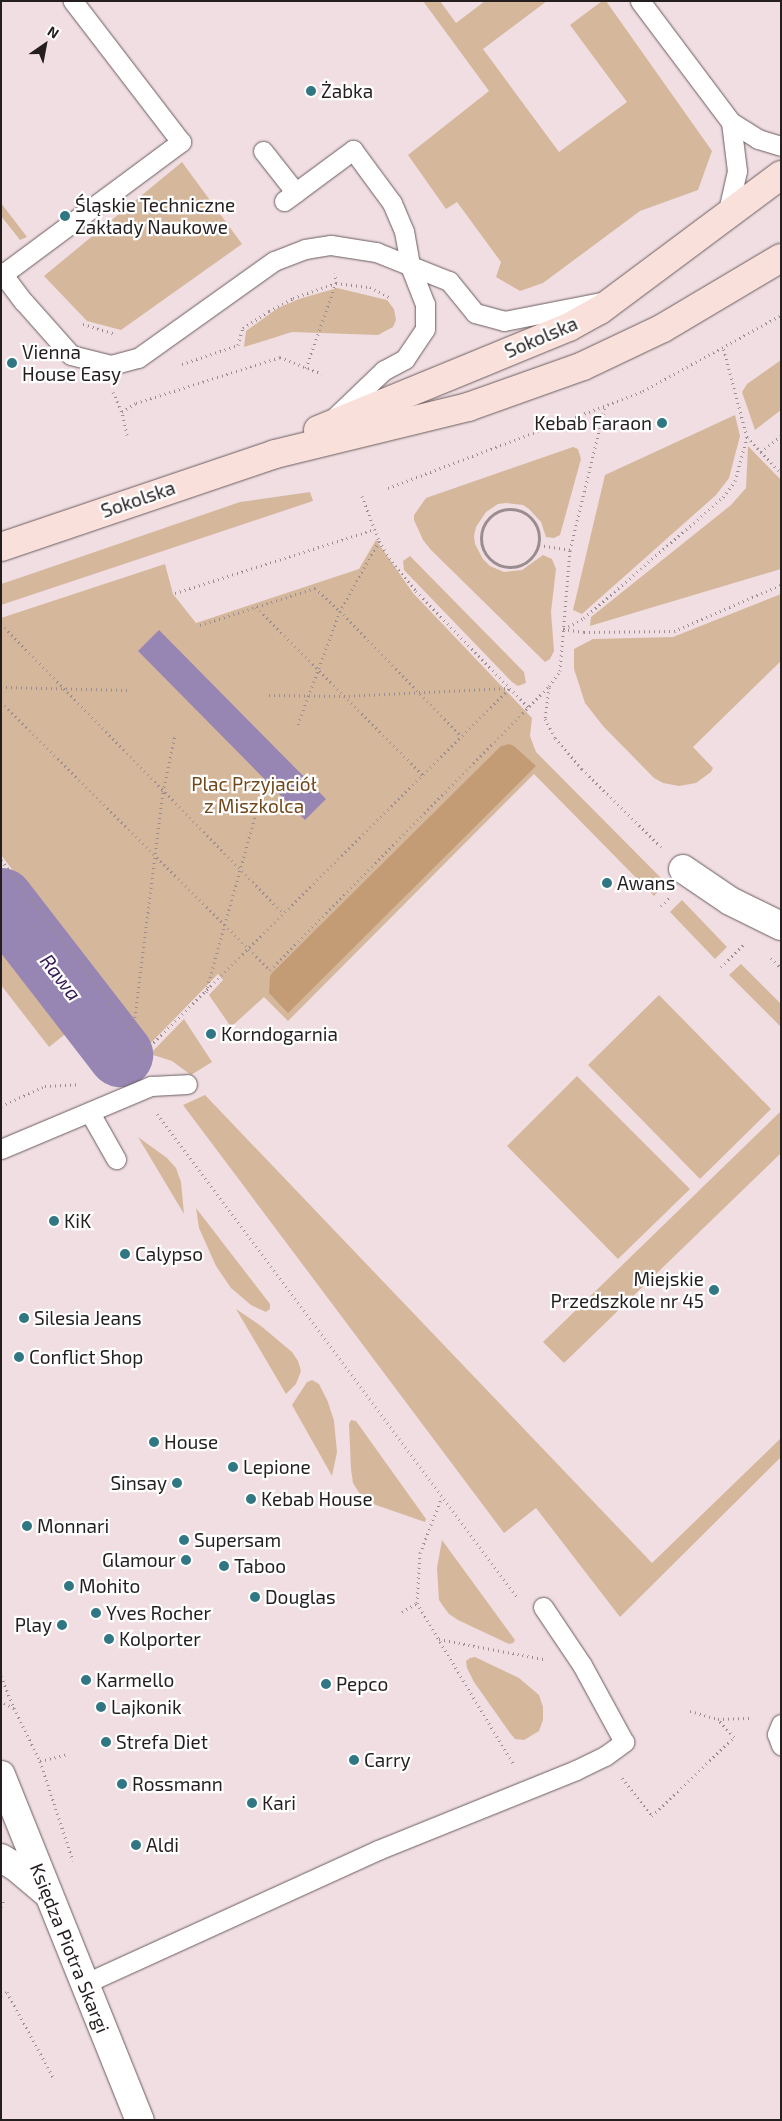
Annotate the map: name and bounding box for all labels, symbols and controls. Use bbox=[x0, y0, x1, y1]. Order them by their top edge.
north arrow bbox=[20, 20, 70, 70]
text: N bbox=[45, 22, 62, 42]
place label: Żabka bbox=[321, 80, 373, 102]
marker: Żabka bbox=[305, 85, 317, 97]
place label: Śląskie Techniczne Zakłady Naukowe bbox=[75, 194, 236, 238]
marker: Śląskie Techniczne Zakłady Naukowe bbox=[59, 210, 71, 222]
street label: Sokolska bbox=[501, 311, 581, 363]
place label: Vienna House Easy bbox=[22, 341, 121, 385]
marker: Vienna House Easy bbox=[6, 357, 18, 369]
place label: Kebab Faraon bbox=[534, 412, 652, 434]
marker: Kebab Faraon bbox=[656, 417, 668, 429]
street label: Sokolska bbox=[98, 476, 178, 522]
park label: Plac Przyjaciół z Miszkolca bbox=[191, 773, 317, 817]
place label: Awans bbox=[617, 872, 675, 894]
marker: Awans bbox=[601, 877, 613, 889]
water label: Rawa bbox=[35, 949, 87, 1005]
place label: Korndogarnia bbox=[221, 1023, 338, 1045]
marker: Korndogarnia bbox=[205, 1028, 217, 1040]
place label: KiK bbox=[64, 1210, 91, 1232]
marker: KiK bbox=[48, 1215, 60, 1227]
place label: Calypso bbox=[135, 1243, 203, 1265]
marker: Calypso bbox=[119, 1248, 131, 1260]
place label: Miejskie Przedszkole nr 45 bbox=[550, 1268, 704, 1312]
marker: Miejskie Przedszkole nr 45 bbox=[708, 1284, 720, 1296]
place label: Silesia Jeans bbox=[34, 1307, 142, 1329]
marker: Silesia Jeans bbox=[18, 1312, 30, 1324]
place label: Conflict Shop bbox=[29, 1346, 143, 1368]
marker: Conflict Shop bbox=[13, 1351, 25, 1363]
place label: House bbox=[164, 1431, 218, 1453]
marker: House bbox=[148, 1436, 160, 1448]
place label: Lepione bbox=[243, 1456, 311, 1478]
marker: Lepione bbox=[227, 1461, 239, 1473]
place label: Sinsay bbox=[110, 1472, 167, 1494]
marker: Sinsay bbox=[171, 1477, 183, 1489]
place label: Kebab House bbox=[261, 1488, 373, 1510]
marker: Kebab House bbox=[245, 1493, 257, 1505]
place label: Monnari bbox=[37, 1515, 109, 1537]
marker: Monnari bbox=[21, 1520, 33, 1532]
place label: Supersam bbox=[194, 1529, 281, 1551]
marker: Supersam bbox=[178, 1534, 190, 1546]
place label: Glamour bbox=[102, 1549, 176, 1571]
marker: Glamour bbox=[180, 1554, 192, 1566]
place label: Taboo bbox=[234, 1555, 286, 1577]
marker: Taboo bbox=[218, 1560, 230, 1572]
place label: Mohito bbox=[79, 1575, 140, 1597]
marker: Mohito bbox=[63, 1580, 75, 1592]
place label: Douglas bbox=[265, 1586, 336, 1608]
marker: Douglas bbox=[249, 1591, 261, 1603]
place label: Yves Rocher bbox=[106, 1602, 211, 1624]
marker: Yves Rocher bbox=[90, 1607, 102, 1619]
place label: Play bbox=[15, 1614, 52, 1636]
marker: Play bbox=[56, 1619, 68, 1631]
place label: Kolporter bbox=[119, 1628, 201, 1650]
marker: Kolporter bbox=[103, 1633, 115, 1645]
place label: Karmello bbox=[96, 1669, 174, 1691]
place label: Pepco bbox=[336, 1673, 388, 1695]
marker: Karmello bbox=[80, 1674, 92, 1686]
marker: Pepco bbox=[320, 1678, 332, 1690]
place label: Lajkonik bbox=[111, 1696, 182, 1718]
marker: Lajkonik bbox=[95, 1701, 107, 1713]
place label: Strefa Diet bbox=[116, 1731, 208, 1753]
marker: Strefa Diet bbox=[100, 1736, 112, 1748]
place label: Carry bbox=[364, 1749, 411, 1771]
marker: Carry bbox=[348, 1754, 360, 1766]
place label: Rossmann bbox=[132, 1773, 223, 1795]
marker: Rossmann bbox=[116, 1778, 128, 1790]
place label: Kari bbox=[262, 1792, 296, 1814]
marker: Kari bbox=[246, 1797, 258, 1809]
place label: Aldi bbox=[146, 1834, 179, 1856]
marker: Aldi bbox=[130, 1839, 142, 1851]
street label: Księdza Piotra Skargi bbox=[26, 1860, 114, 2036]

